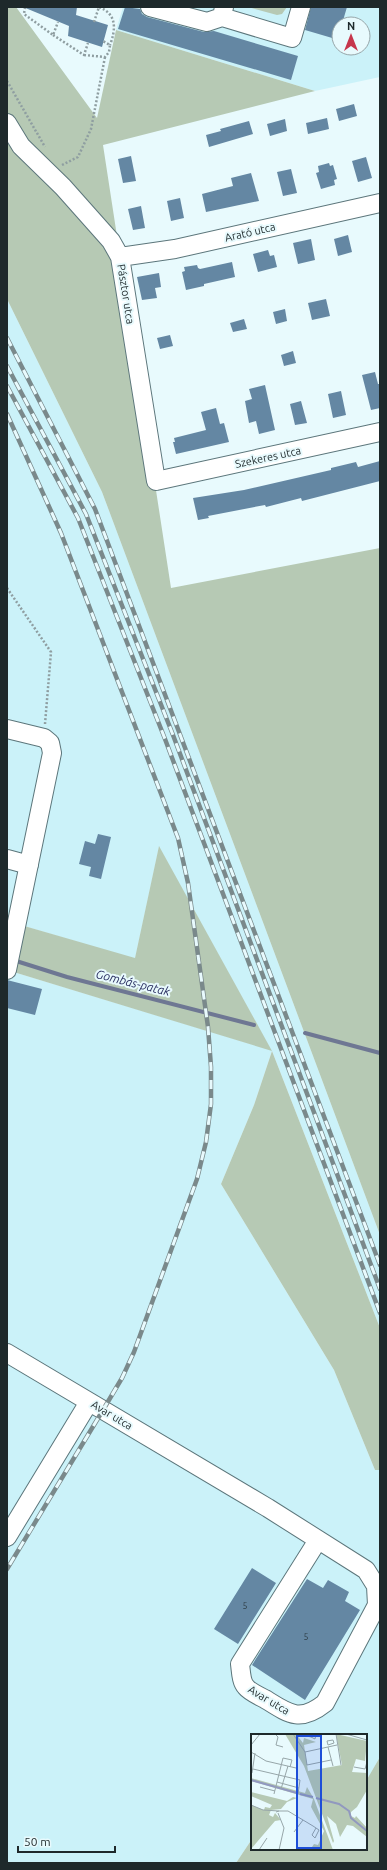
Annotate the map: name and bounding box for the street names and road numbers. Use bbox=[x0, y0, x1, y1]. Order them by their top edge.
street label: Arató utca bbox=[224, 220, 276, 244]
street label: Pásztor utca bbox=[115, 263, 137, 325]
street label: Szekeres utca bbox=[234, 444, 302, 470]
street label: Avar utca bbox=[89, 1398, 135, 1432]
street label: Avar utca bbox=[246, 1683, 292, 1717]

